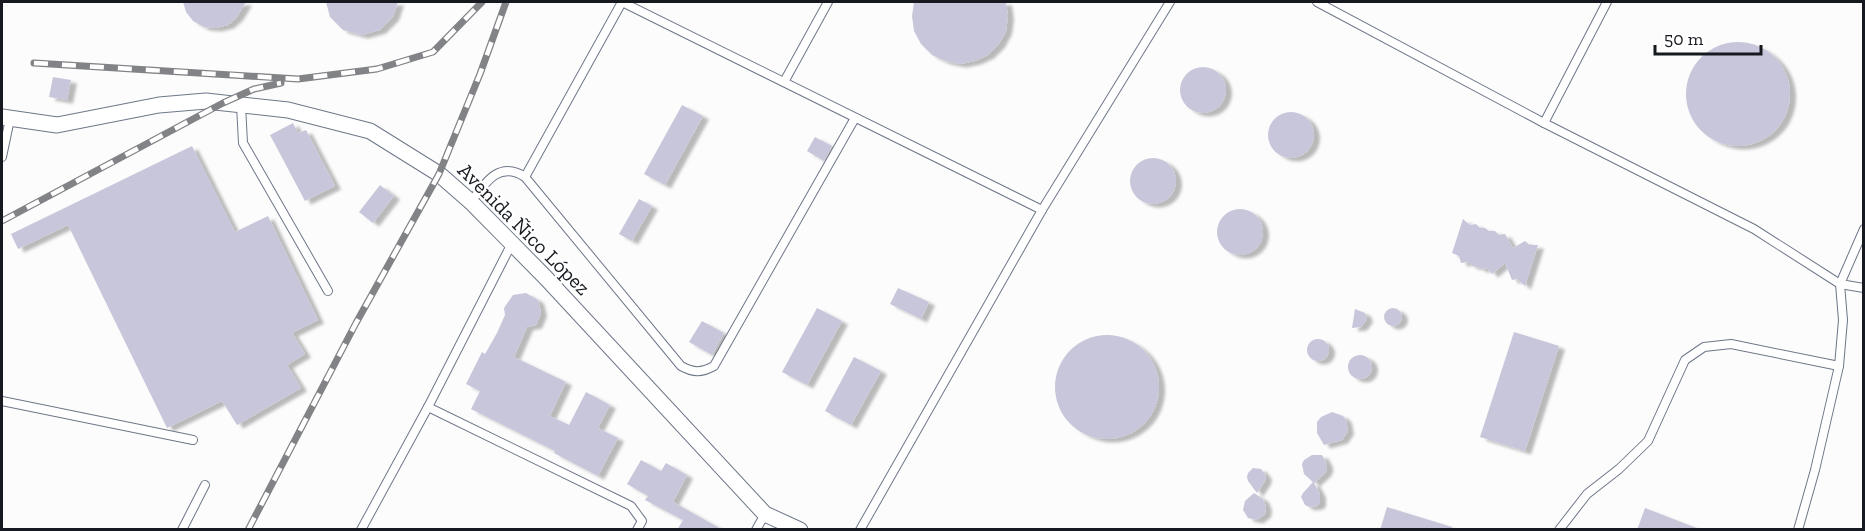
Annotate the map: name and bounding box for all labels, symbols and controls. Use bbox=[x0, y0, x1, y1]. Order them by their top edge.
scale bar bbox=[1655, 18, 1762, 56]
text: 50 m bbox=[1664, 28, 1704, 50]
street label: Avenida Ñico López bbox=[453, 157, 596, 300]

